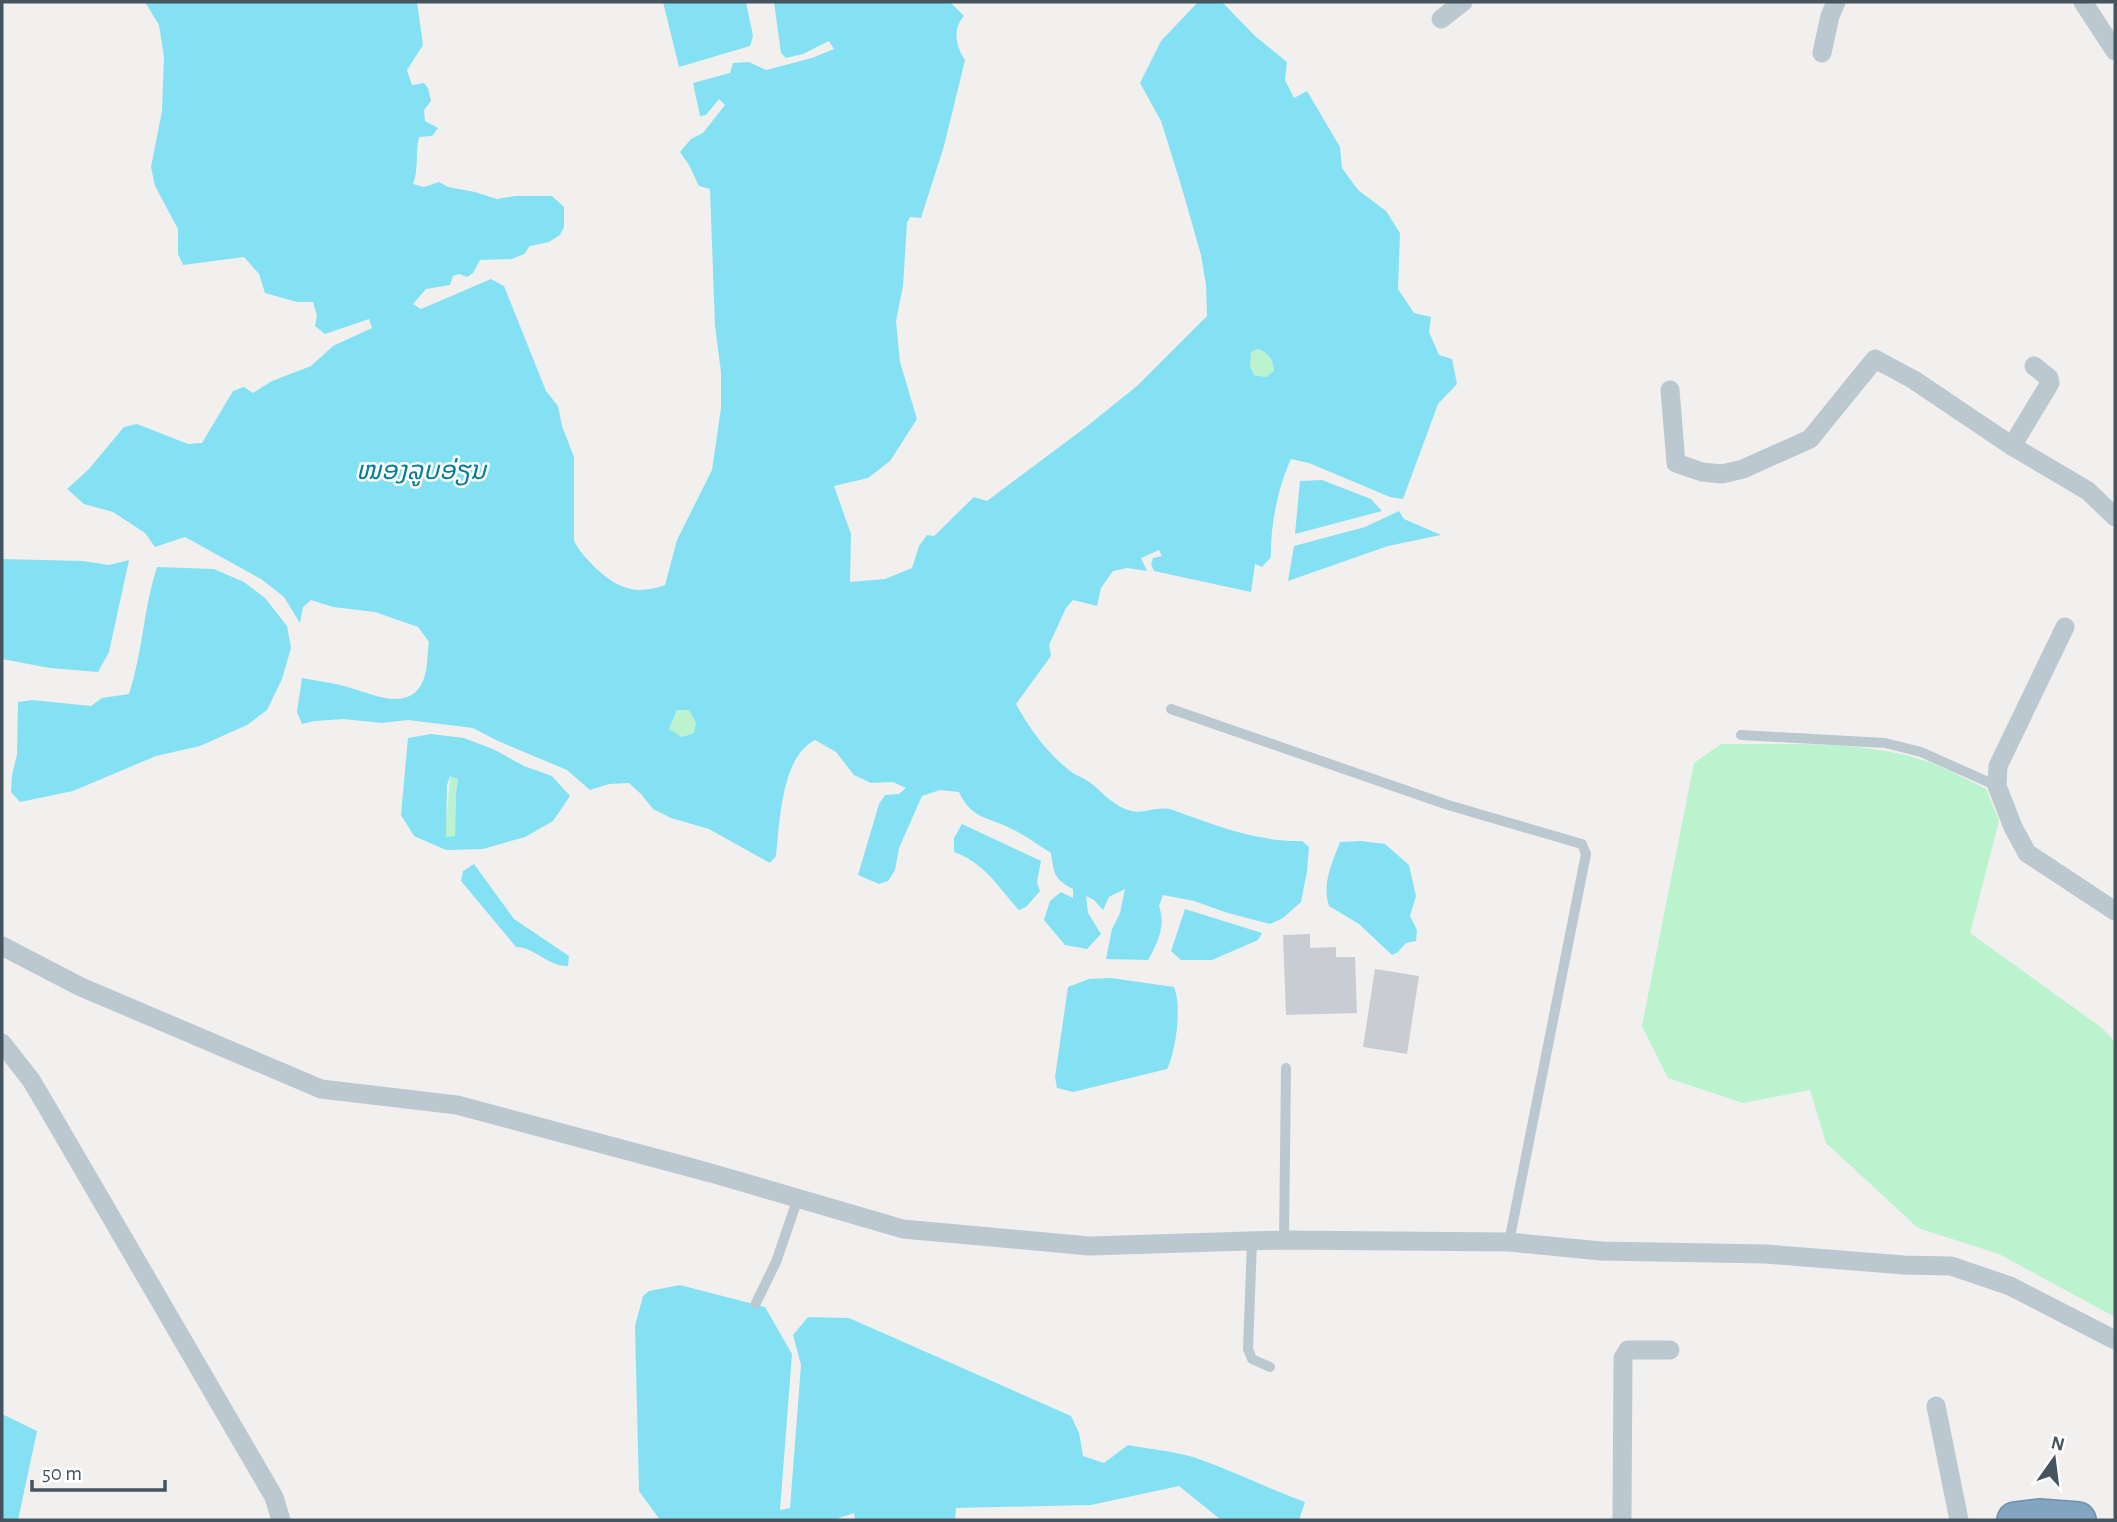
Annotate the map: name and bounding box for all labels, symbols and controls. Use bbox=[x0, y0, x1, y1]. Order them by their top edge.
water label: ໜອງລູບອ່ຽນ bbox=[356, 457, 488, 487]
north arrow bbox=[2019, 1424, 2089, 1494]
text: N bbox=[2049, 1433, 2066, 1455]
scale bar bbox=[32, 1448, 164, 1492]
text: 50 m bbox=[42, 1463, 82, 1484]

